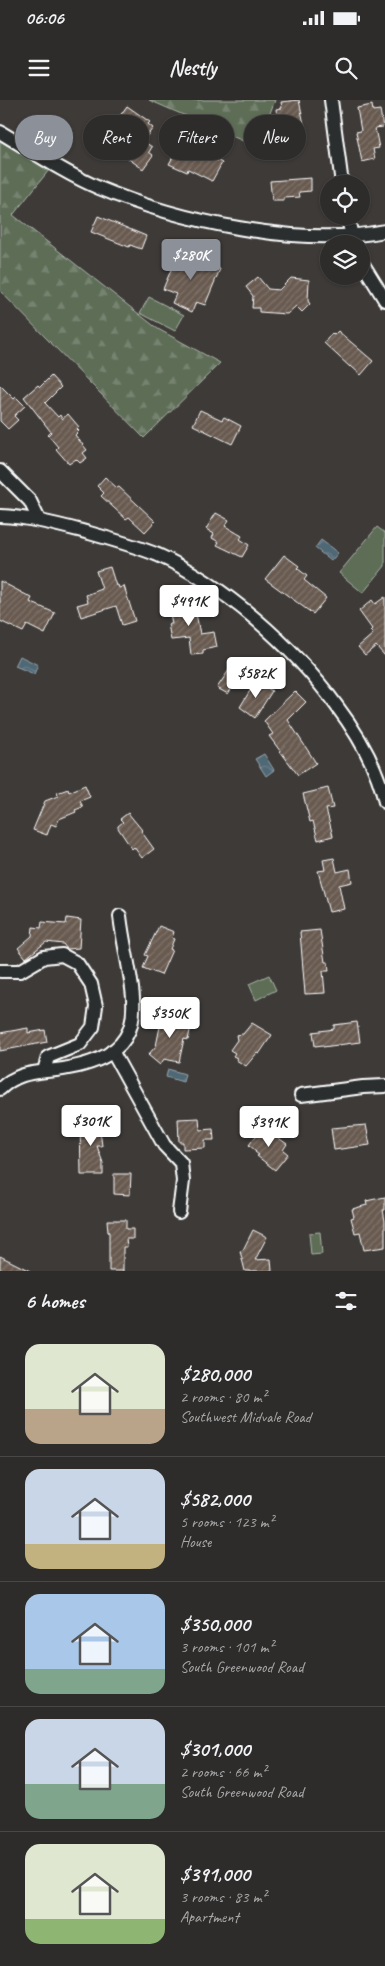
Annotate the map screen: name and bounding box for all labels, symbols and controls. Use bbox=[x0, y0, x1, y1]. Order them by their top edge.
text: 06:06 bbox=[25, 6, 64, 30]
icon: menu bbox=[25, 54, 53, 82]
text: Nestly bbox=[169, 54, 216, 82]
icon: search bbox=[332, 54, 360, 82]
chip: Buy bbox=[15, 115, 73, 160]
chip: Rent bbox=[83, 115, 149, 160]
chip: Filters bbox=[159, 115, 234, 160]
chip: New bbox=[244, 115, 306, 160]
map controls bbox=[320, 175, 370, 285]
button: locate bbox=[320, 175, 370, 225]
button: layers bbox=[320, 235, 370, 285]
pin: $280K bbox=[156, 238, 226, 281]
text: $280K bbox=[173, 245, 209, 265]
pin: $491K bbox=[154, 584, 224, 627]
text: $491K bbox=[171, 591, 207, 611]
pin: $582K bbox=[221, 656, 291, 699]
text: $582K bbox=[238, 663, 274, 683]
pin: $350K bbox=[135, 996, 205, 1039]
text: $350K bbox=[152, 1003, 188, 1023]
pin: $301K bbox=[56, 1104, 126, 1147]
pin: $391K bbox=[234, 1106, 304, 1148]
text: $301K bbox=[73, 1111, 109, 1131]
text: $391K bbox=[251, 1112, 287, 1132]
icon: filters bbox=[332, 1287, 360, 1315]
text: 6 homes bbox=[25, 1288, 85, 1314]
text: $280,000 bbox=[180, 1361, 250, 1387]
icon: home bbox=[65, 1364, 125, 1424]
text: 2 rooms · 80 m² bbox=[180, 1387, 266, 1407]
text: Southwest Midvale Road bbox=[180, 1407, 311, 1427]
text: $582,000 bbox=[180, 1486, 250, 1512]
icon: home bbox=[65, 1489, 125, 1549]
text: 5 rooms · 123 m² bbox=[180, 1512, 274, 1532]
text: House bbox=[180, 1532, 211, 1552]
text: $350,000 bbox=[180, 1611, 250, 1637]
icon: home bbox=[65, 1614, 125, 1674]
text: 3 rooms · 101 m² bbox=[180, 1637, 274, 1657]
text: South Greenwood Road bbox=[180, 1657, 303, 1677]
text: $301,000 bbox=[180, 1736, 250, 1762]
icon: home bbox=[65, 1739, 125, 1799]
text: 2 rooms · 66 m² bbox=[180, 1762, 266, 1782]
text: South Greenwood Road bbox=[180, 1782, 303, 1802]
text: $391,000 bbox=[180, 1861, 250, 1887]
icon: home bbox=[65, 1864, 125, 1924]
text: 3 rooms · 83 m² bbox=[180, 1887, 266, 1907]
text: Apartment bbox=[180, 1907, 239, 1927]

